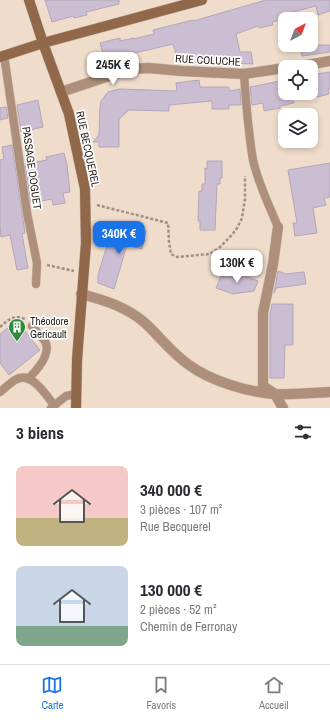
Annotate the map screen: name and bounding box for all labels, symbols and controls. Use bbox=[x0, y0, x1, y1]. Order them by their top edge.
north arrow bbox=[278, 12, 318, 52]
map controls bbox=[278, 12, 318, 148]
street label: RUE COLUCHE bbox=[175, 51, 241, 69]
pin: 245K € bbox=[80, 52, 146, 86]
text: 245K € bbox=[96, 56, 130, 73]
button: locate bbox=[278, 60, 318, 100]
button: layers bbox=[278, 108, 318, 148]
street label: RUE BECQUEREL bbox=[73, 110, 103, 188]
street label: PASSAGE DOGUET bbox=[19, 126, 45, 211]
pin: 340K € bbox=[86, 221, 152, 255]
text: 340K € bbox=[102, 225, 136, 242]
pin: 130K € bbox=[204, 250, 270, 284]
text: 130K € bbox=[220, 254, 254, 271]
place label: Théodore Gericault bbox=[30, 314, 69, 341]
building icon: Théodore Gericault bbox=[7, 317, 27, 342]
text: 3 biens bbox=[16, 421, 64, 444]
icon: filters bbox=[292, 421, 314, 443]
text: 340 000 € bbox=[140, 478, 202, 501]
icon: home bbox=[48, 482, 96, 530]
text: 3 pièces · 107 m² bbox=[140, 501, 222, 518]
text: Rue Becquerel bbox=[140, 518, 211, 535]
text: 130 000 € bbox=[140, 578, 202, 601]
icon: home bbox=[48, 582, 96, 630]
text: 2 pièces · 52 m² bbox=[140, 601, 216, 618]
text: Chemin de Ferronay bbox=[140, 618, 237, 635]
tab: Carte bbox=[41, 674, 64, 712]
tab: Favoris bbox=[146, 674, 176, 712]
tab: Accueil bbox=[259, 674, 289, 712]

